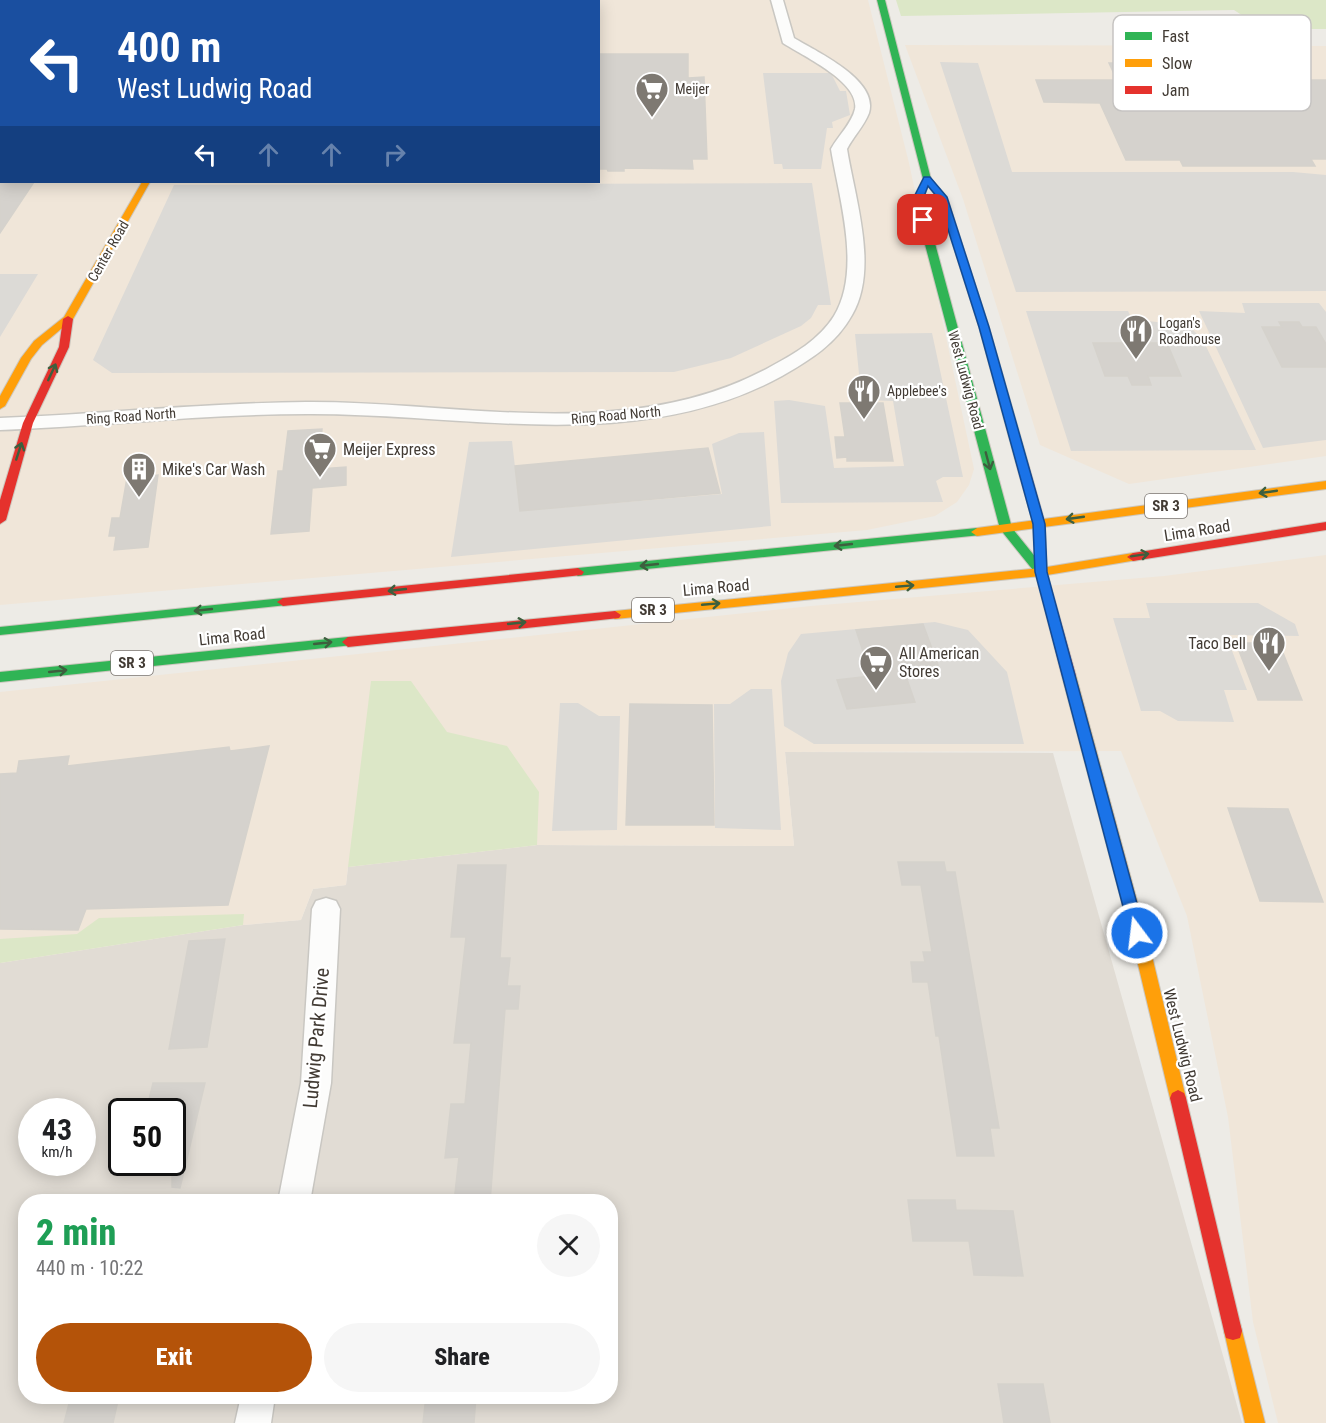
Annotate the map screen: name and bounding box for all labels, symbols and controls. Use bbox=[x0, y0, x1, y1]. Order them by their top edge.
legend bbox=[1113, 15, 1311, 111]
text: 400 m bbox=[117, 23, 222, 72]
icon: left bbox=[18, 24, 96, 102]
text: Fast bbox=[1162, 27, 1189, 46]
text: Slow bbox=[1162, 54, 1192, 73]
supermarket icon: Meijer bbox=[634, 71, 670, 118]
text: West Ludwig Road bbox=[117, 73, 313, 105]
place label: Meijer bbox=[675, 81, 709, 97]
text: Jam bbox=[1162, 81, 1189, 100]
icon: left bbox=[189, 138, 222, 171]
icon: ahead bbox=[252, 138, 285, 171]
icon: ahead bbox=[315, 138, 348, 171]
icon: right bbox=[378, 138, 411, 171]
pin bbox=[897, 194, 948, 245]
icon: arrive bbox=[906, 203, 939, 236]
street label: Center Road bbox=[84, 218, 132, 284]
restaurant icon: Logan's Roadhouse bbox=[1118, 313, 1154, 360]
place label: Logan's Roadhouse bbox=[1159, 315, 1221, 347]
street label: West Ludwig Road bbox=[945, 329, 987, 431]
one-way arrow bbox=[46, 364, 58, 382]
restaurant icon: Applebee's bbox=[846, 373, 882, 420]
place label: Applebee's bbox=[887, 383, 947, 399]
street label: Ring Road North bbox=[570, 403, 662, 427]
street label: Ring Road North bbox=[86, 405, 176, 427]
supermarket icon: Meijer Express bbox=[302, 431, 338, 478]
place label: Meijer Express bbox=[343, 440, 436, 459]
one-way arrow bbox=[14, 442, 25, 461]
building icon: Mike's Car Wash bbox=[121, 451, 157, 498]
one-way arrow bbox=[983, 452, 995, 471]
place label: Mike's Car Wash bbox=[162, 460, 265, 479]
one-way arrow bbox=[1259, 487, 1278, 498]
road number: SR 3 bbox=[1145, 494, 1187, 518]
one-way arrow bbox=[1065, 513, 1085, 524]
street label: Lima Road bbox=[1163, 516, 1232, 545]
one-way arrow bbox=[834, 540, 853, 551]
one-way arrow bbox=[1129, 550, 1149, 561]
one-way arrow bbox=[640, 560, 659, 571]
street label: Lima Road bbox=[682, 575, 750, 600]
one-way arrow bbox=[895, 580, 915, 591]
one-way arrow bbox=[388, 585, 408, 596]
road number: SR 3 bbox=[632, 598, 674, 622]
one-way arrow bbox=[701, 598, 721, 609]
one-way arrow bbox=[194, 605, 214, 616]
one-way arrow bbox=[507, 617, 527, 628]
street label: Lima Road bbox=[198, 624, 266, 649]
restaurant icon: Taco Bell bbox=[1251, 625, 1287, 672]
place label: Taco Bell bbox=[1188, 634, 1246, 653]
one-way arrow bbox=[313, 637, 333, 648]
supermarket icon: All American Stores bbox=[858, 644, 894, 691]
place label: All American Stores bbox=[899, 644, 979, 681]
road number: SR 3 bbox=[111, 651, 153, 675]
one-way arrow bbox=[48, 665, 68, 676]
position arrow bbox=[1105, 901, 1169, 965]
street label: Ludwig Park Drive bbox=[298, 967, 334, 1109]
street label: West Ludwig Road bbox=[1159, 987, 1206, 1104]
speed limit sign: 50 bbox=[108, 1098, 186, 1176]
text: 43 bbox=[42, 1112, 72, 1147]
text: km/h bbox=[42, 1143, 72, 1161]
text: 2 min bbox=[36, 1212, 116, 1254]
button: close bbox=[537, 1214, 600, 1277]
text: 440 m · 10:22 bbox=[36, 1256, 143, 1280]
button: Exit bbox=[36, 1323, 312, 1392]
button: Share bbox=[324, 1323, 600, 1392]

